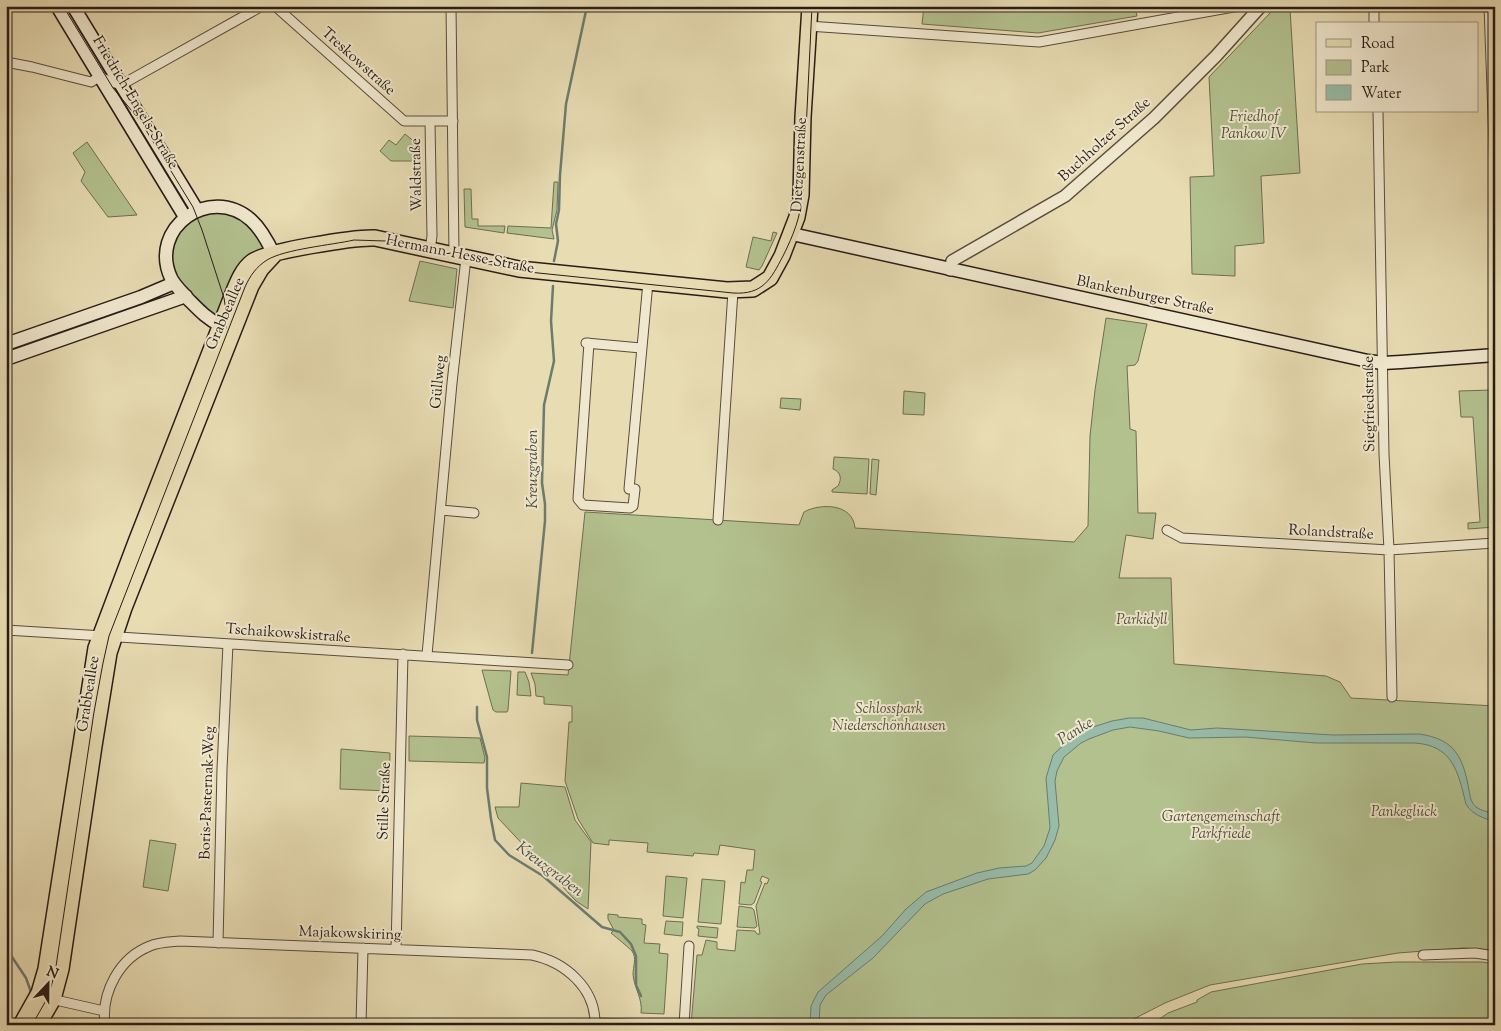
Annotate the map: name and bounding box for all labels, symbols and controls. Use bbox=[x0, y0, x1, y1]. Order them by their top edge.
legend bbox=[1316, 22, 1478, 112]
street label: Treskowstraße bbox=[316, 23, 400, 101]
street label: Friedrich-Engels-Straße bbox=[87, 32, 183, 174]
text: Road bbox=[1361, 34, 1395, 55]
text: Park bbox=[1361, 58, 1390, 79]
text: Water bbox=[1361, 84, 1402, 105]
street label: Buchholzer Straße bbox=[1054, 93, 1156, 187]
park label: Friedhof Pankow IV bbox=[1221, 107, 1287, 145]
street label: Dietzgenstraße bbox=[787, 117, 813, 213]
street label: Waldstraße bbox=[406, 138, 428, 212]
street label: Hermann-Hesse-Straße bbox=[384, 230, 536, 280]
street label: Blankenburger Straße bbox=[1074, 271, 1216, 321]
street label: Grabbeallee bbox=[201, 274, 251, 354]
street label: Güllweg bbox=[426, 354, 452, 410]
street label: Siegfriedstraße bbox=[1359, 356, 1381, 452]
water label: Kreuzgraben bbox=[522, 429, 545, 509]
street label: Rolandstraße bbox=[1288, 520, 1374, 546]
park label: Parkidyll bbox=[1116, 610, 1168, 631]
street label: Tschaikowskistraße bbox=[225, 619, 351, 649]
street label: Grabbeallee bbox=[73, 654, 105, 734]
park label: Schlosspark Niederschönhausen bbox=[832, 699, 946, 737]
water label: Panke bbox=[1054, 712, 1098, 752]
street label: Boris-Pasternak-Weg bbox=[195, 726, 221, 860]
street label: Stille Straße bbox=[373, 762, 397, 840]
park label: Pankeglück bbox=[1371, 802, 1437, 823]
park label: Gartengemeinschaft Parkfriede bbox=[1162, 807, 1281, 845]
water label: Kreuzgraben bbox=[510, 837, 588, 903]
street label: Majakowskiring bbox=[298, 922, 402, 946]
north arrow bbox=[22, 958, 72, 1008]
text: N bbox=[43, 962, 61, 985]

